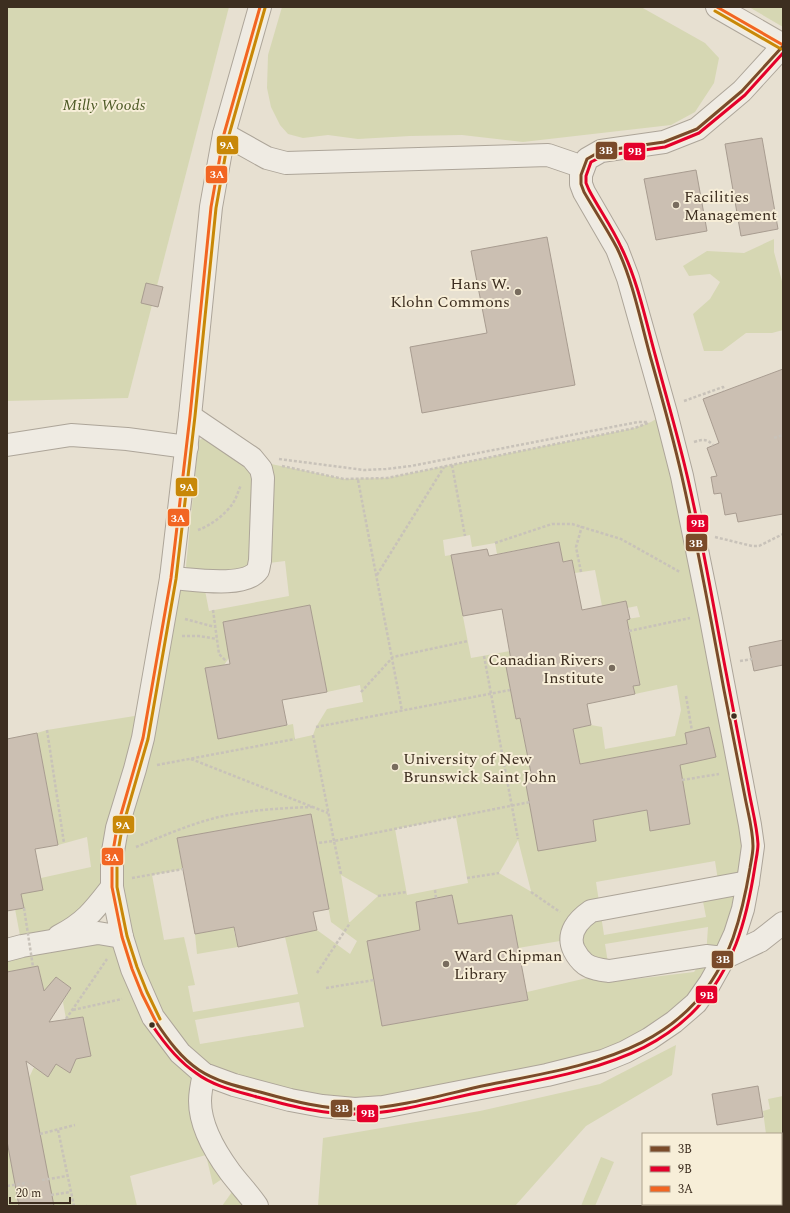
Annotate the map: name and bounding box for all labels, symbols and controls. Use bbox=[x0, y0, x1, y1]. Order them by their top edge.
park label: Milly Woods bbox=[63, 93, 146, 117]
line badge: 9A bbox=[216, 135, 239, 155]
text: 9A bbox=[220, 137, 235, 154]
line badge: 3B bbox=[595, 141, 618, 160]
text: 3B bbox=[599, 142, 613, 159]
line badge: 9B bbox=[623, 142, 646, 161]
text: 9B bbox=[628, 143, 642, 160]
line badge: 3A bbox=[205, 165, 228, 184]
text: 3A bbox=[210, 166, 225, 183]
place label: Facilities Management bbox=[684, 185, 777, 227]
marker: Facilities Management bbox=[671, 200, 681, 210]
place label: Hans W. Klohn Commons bbox=[390, 272, 510, 314]
marker: Hans W. Klohn Commons bbox=[513, 287, 523, 297]
line badge: 9A bbox=[175, 477, 198, 497]
text: 9A bbox=[180, 479, 195, 496]
line badge: 3A bbox=[167, 508, 190, 527]
text: 3A bbox=[171, 510, 186, 527]
line badge: 9B bbox=[686, 514, 709, 533]
text: 9B bbox=[691, 515, 705, 532]
line badge: 3B bbox=[685, 533, 708, 552]
text: 3B bbox=[689, 535, 703, 552]
place label: Canadian Rivers Institute bbox=[488, 648, 604, 690]
marker: Canadian Rivers Institute bbox=[607, 663, 617, 673]
unlabelled marker bbox=[729, 711, 739, 721]
place label: University of New Brunswick Saint John bbox=[403, 747, 557, 789]
marker: University of New Brunswick Saint John bbox=[390, 762, 400, 772]
line badge: 9A bbox=[112, 815, 135, 834]
text: 9A bbox=[116, 817, 131, 834]
line badge: 3A bbox=[101, 847, 124, 866]
text: 3A bbox=[105, 849, 120, 866]
place label: Ward Chipman Library bbox=[454, 944, 562, 986]
line badge: 3B bbox=[711, 950, 734, 969]
text: 3B bbox=[716, 951, 730, 968]
marker: Ward Chipman Library bbox=[441, 959, 451, 969]
line badge: 9B bbox=[695, 985, 718, 1004]
text: 9B bbox=[700, 987, 714, 1004]
unlabelled marker bbox=[147, 1020, 157, 1030]
line badge: 3B bbox=[330, 1099, 353, 1118]
text: 3B bbox=[335, 1100, 349, 1117]
line badge: 9B bbox=[356, 1104, 379, 1123]
text: 9B bbox=[361, 1105, 375, 1122]
legend bbox=[642, 1133, 782, 1205]
text: 3B bbox=[678, 1140, 692, 1159]
text: 9B bbox=[678, 1160, 692, 1179]
scale bar bbox=[10, 1179, 70, 1205]
text: 3A bbox=[678, 1180, 693, 1199]
text: 20 m bbox=[16, 1184, 41, 1203]

